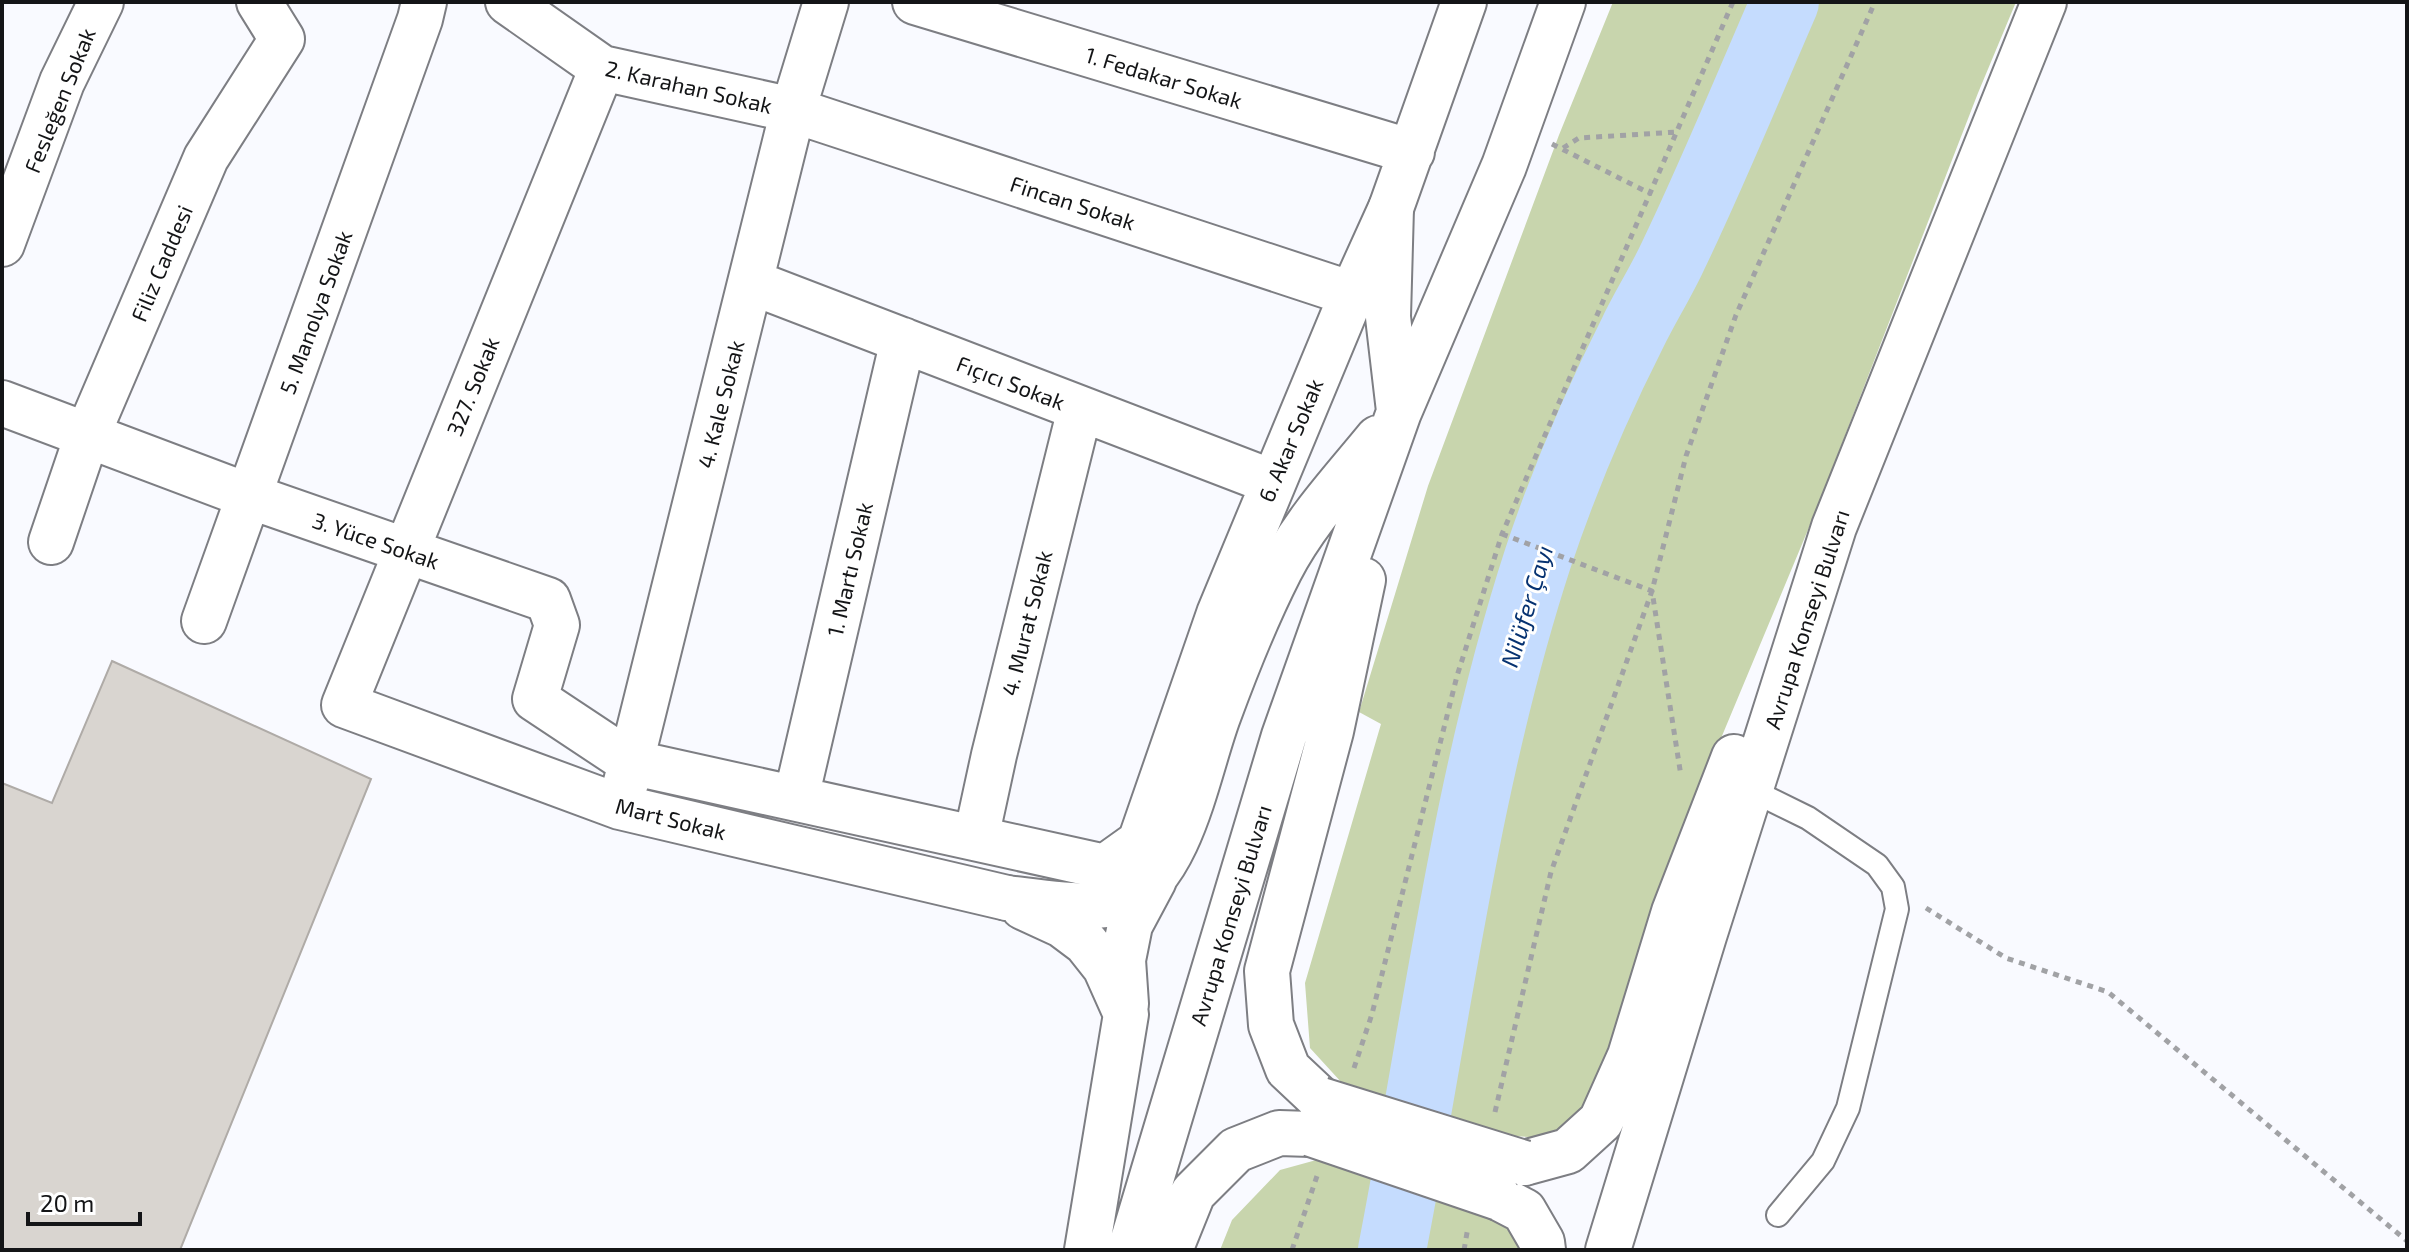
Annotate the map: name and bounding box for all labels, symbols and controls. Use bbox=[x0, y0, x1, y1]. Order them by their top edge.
street label: Fesleğen Sokak bbox=[18, 24, 100, 176]
street label: 1. Fedakar Sokak bbox=[1082, 41, 1246, 113]
street label: 2. Karahan Sokak bbox=[603, 54, 775, 118]
street label: Fincan Sokak bbox=[1007, 170, 1139, 234]
street label: Filiz Caddesi bbox=[125, 201, 197, 325]
street label: 5. Manolya Sokak bbox=[273, 227, 357, 397]
street label: 327. Sokak bbox=[440, 333, 504, 439]
street label: 4. Kale Sokak bbox=[692, 337, 748, 471]
street label: Fıçıcı Sokak bbox=[953, 349, 1069, 416]
street label: 6. Akar Sokak bbox=[1252, 374, 1328, 506]
street label: 1. Martı Sokak bbox=[821, 499, 877, 639]
street label: 3. Yüce Sokak bbox=[309, 506, 443, 574]
street label: Avrupa Konseyi Bulvarı bbox=[1758, 506, 1854, 732]
water label: Nilüfer Çayı bbox=[1494, 542, 1559, 671]
street label: 4. Murat Sokak bbox=[995, 548, 1057, 698]
street label: Mart Sokak bbox=[613, 792, 729, 844]
street label: Avrupa Konseyi Bulvarı bbox=[1184, 802, 1276, 1028]
scale bar bbox=[28, 1176, 140, 1226]
text: 20 m bbox=[40, 1188, 94, 1217]

